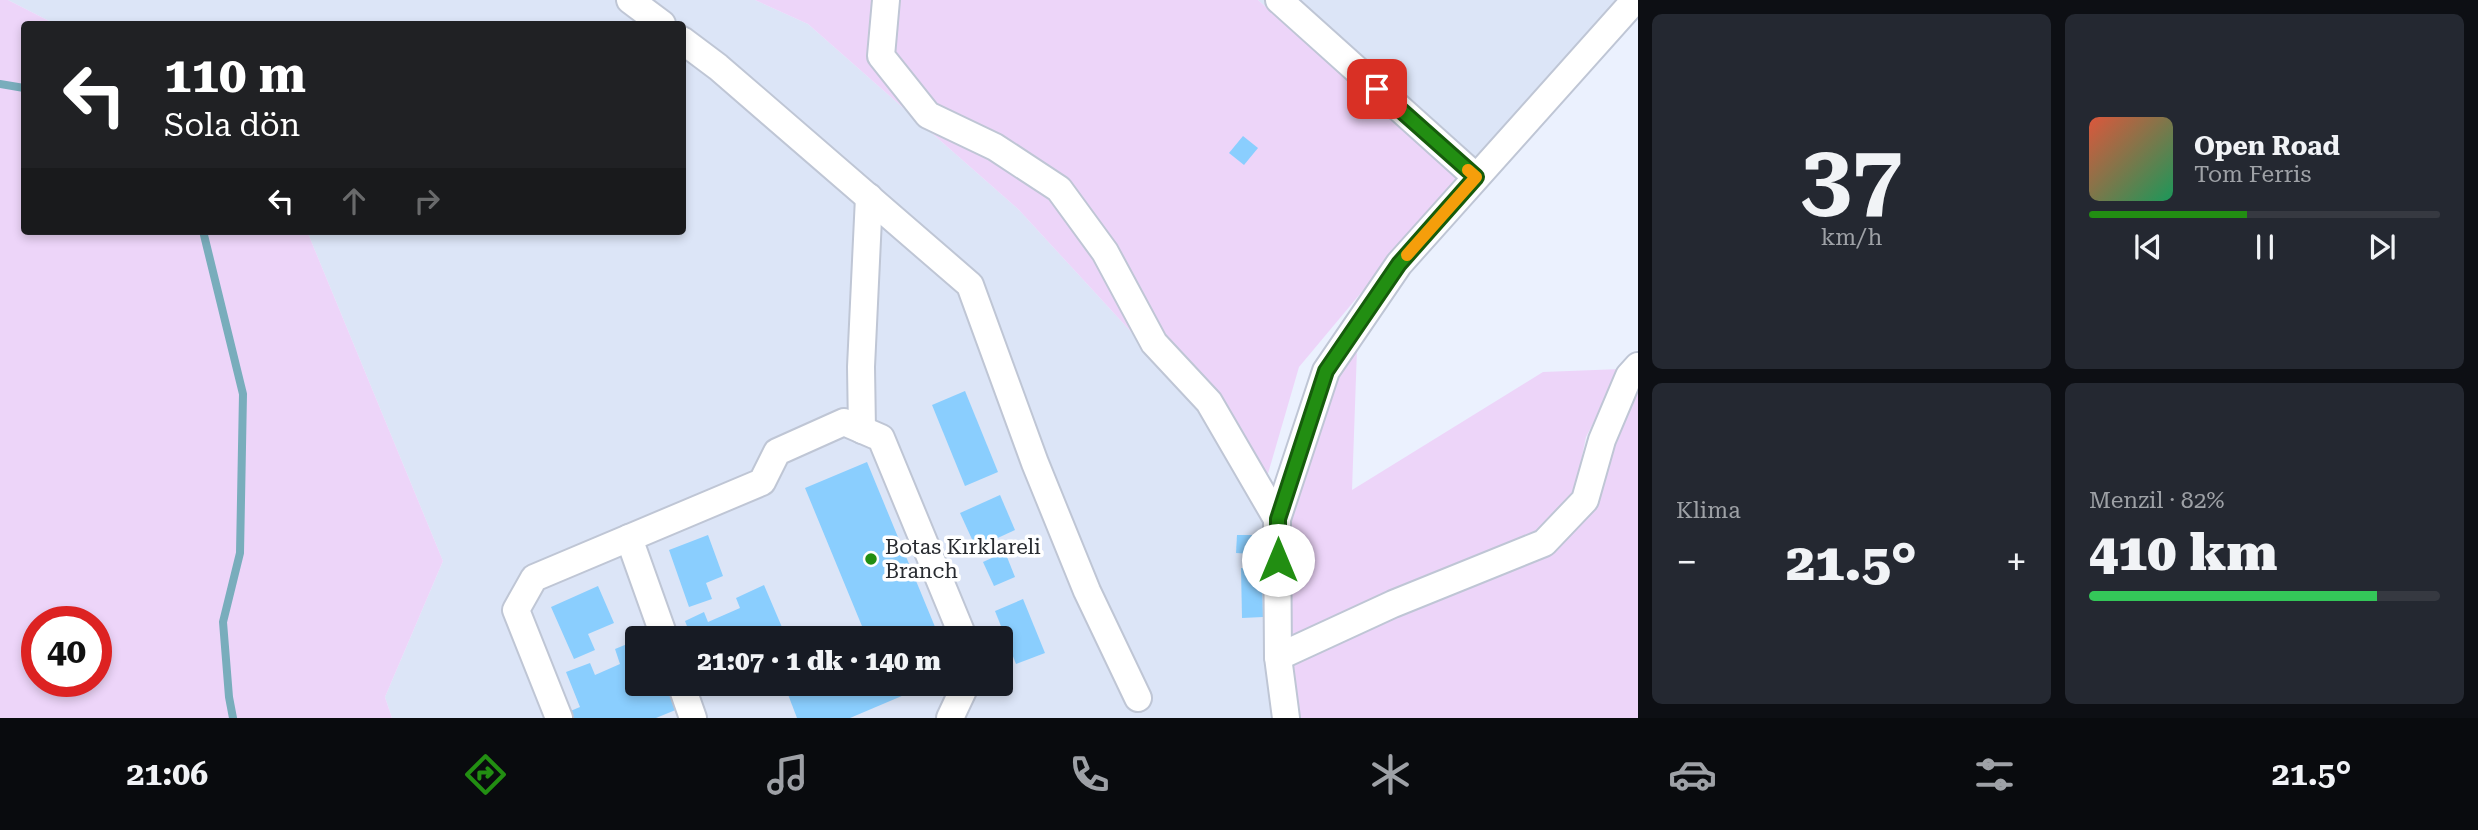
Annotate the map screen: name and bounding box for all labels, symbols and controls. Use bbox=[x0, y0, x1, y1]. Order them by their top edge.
text: 110 m bbox=[164, 47, 306, 104]
icon: left bbox=[49, 49, 140, 140]
pin bbox=[1347, 59, 1407, 119]
icon: arrive bbox=[1358, 70, 1396, 108]
text: Sola dön bbox=[164, 106, 300, 144]
text: 37 bbox=[1801, 125, 1902, 231]
text: Open Road bbox=[2194, 131, 2340, 161]
text: Tom Ferris bbox=[2194, 161, 2311, 188]
icon: left bbox=[262, 182, 300, 220]
icon: ahead bbox=[335, 182, 373, 220]
icon: right bbox=[408, 182, 446, 220]
text: km/h bbox=[1821, 224, 1882, 251]
icon: previous bbox=[2129, 228, 2167, 266]
icon: pause bbox=[2246, 228, 2284, 266]
icon: next bbox=[2363, 228, 2401, 266]
text: Menzil · 82% bbox=[2089, 487, 2225, 514]
text: Klima bbox=[1676, 497, 1741, 524]
text: 410 km bbox=[2089, 522, 2277, 583]
position arrow bbox=[1241, 523, 1315, 597]
text: 21.5° bbox=[1786, 532, 1917, 593]
place label: Botas Kırklareli Branch bbox=[885, 535, 1041, 583]
text: − bbox=[1676, 540, 1697, 584]
text: + bbox=[2006, 540, 2027, 584]
marker: Botas Kırklareli Branch bbox=[863, 551, 879, 567]
speed limit sign: 40 bbox=[21, 606, 112, 697]
text: 21:07 · 1 dk · 140 m bbox=[697, 646, 941, 676]
icon: directions bbox=[461, 750, 510, 799]
icon: music bbox=[763, 750, 812, 799]
icon: phone bbox=[1065, 750, 1114, 799]
icon: climate bbox=[1366, 750, 1415, 799]
icon: car bbox=[1668, 750, 1717, 799]
icon: filters bbox=[1970, 750, 2019, 799]
text: 21:06 bbox=[126, 755, 208, 793]
text: 21.5° bbox=[2272, 755, 2352, 793]

